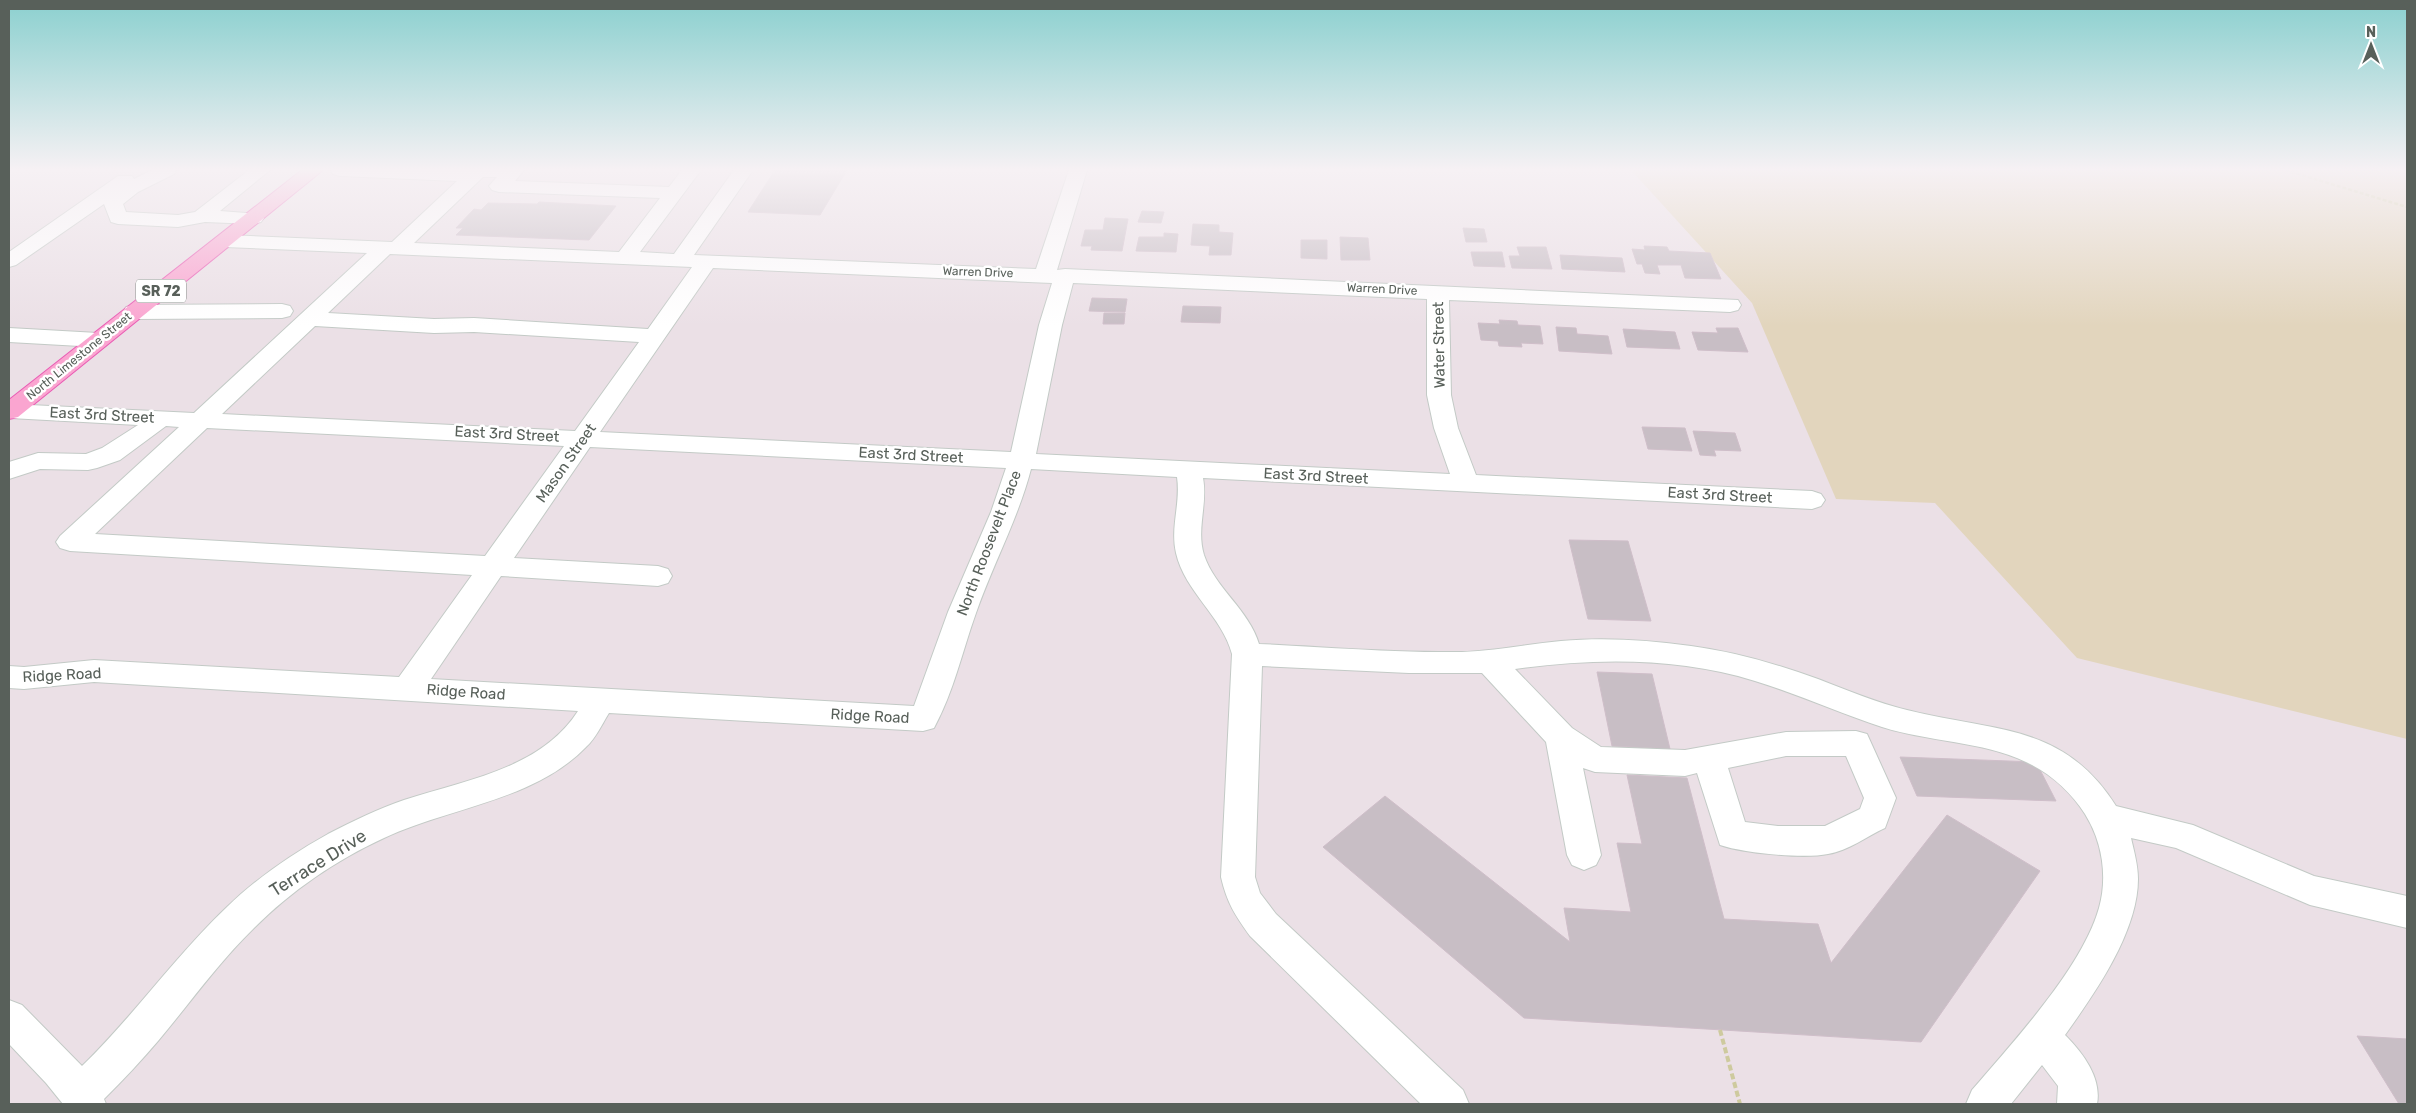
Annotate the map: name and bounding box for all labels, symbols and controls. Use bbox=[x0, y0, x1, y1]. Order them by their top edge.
north arrow bbox=[2346, 20, 2396, 70]
text: N bbox=[2366, 24, 2376, 41]
street label: Warren Drive bbox=[942, 264, 1014, 280]
road number: SR 72 bbox=[136, 280, 186, 302]
street label: Warren Drive bbox=[1346, 280, 1418, 298]
street label: Water Street bbox=[1429, 301, 1449, 388]
street label: North Limestone Street bbox=[24, 309, 135, 403]
street label: East 3rd Street bbox=[49, 403, 155, 427]
street label: Mason Street bbox=[532, 420, 600, 506]
street label: East 3rd Street bbox=[454, 422, 560, 446]
street label: East 3rd Street bbox=[858, 443, 964, 467]
street label: East 3rd Street bbox=[1263, 464, 1369, 488]
street label: North Roosevelt Place bbox=[953, 468, 1025, 618]
street label: East 3rd Street bbox=[1667, 483, 1773, 507]
street label: Ridge Road bbox=[22, 664, 102, 686]
street label: Ridge Road bbox=[426, 680, 506, 704]
street label: Ridge Road bbox=[830, 705, 910, 727]
street label: Terrace Drive bbox=[266, 825, 370, 901]

